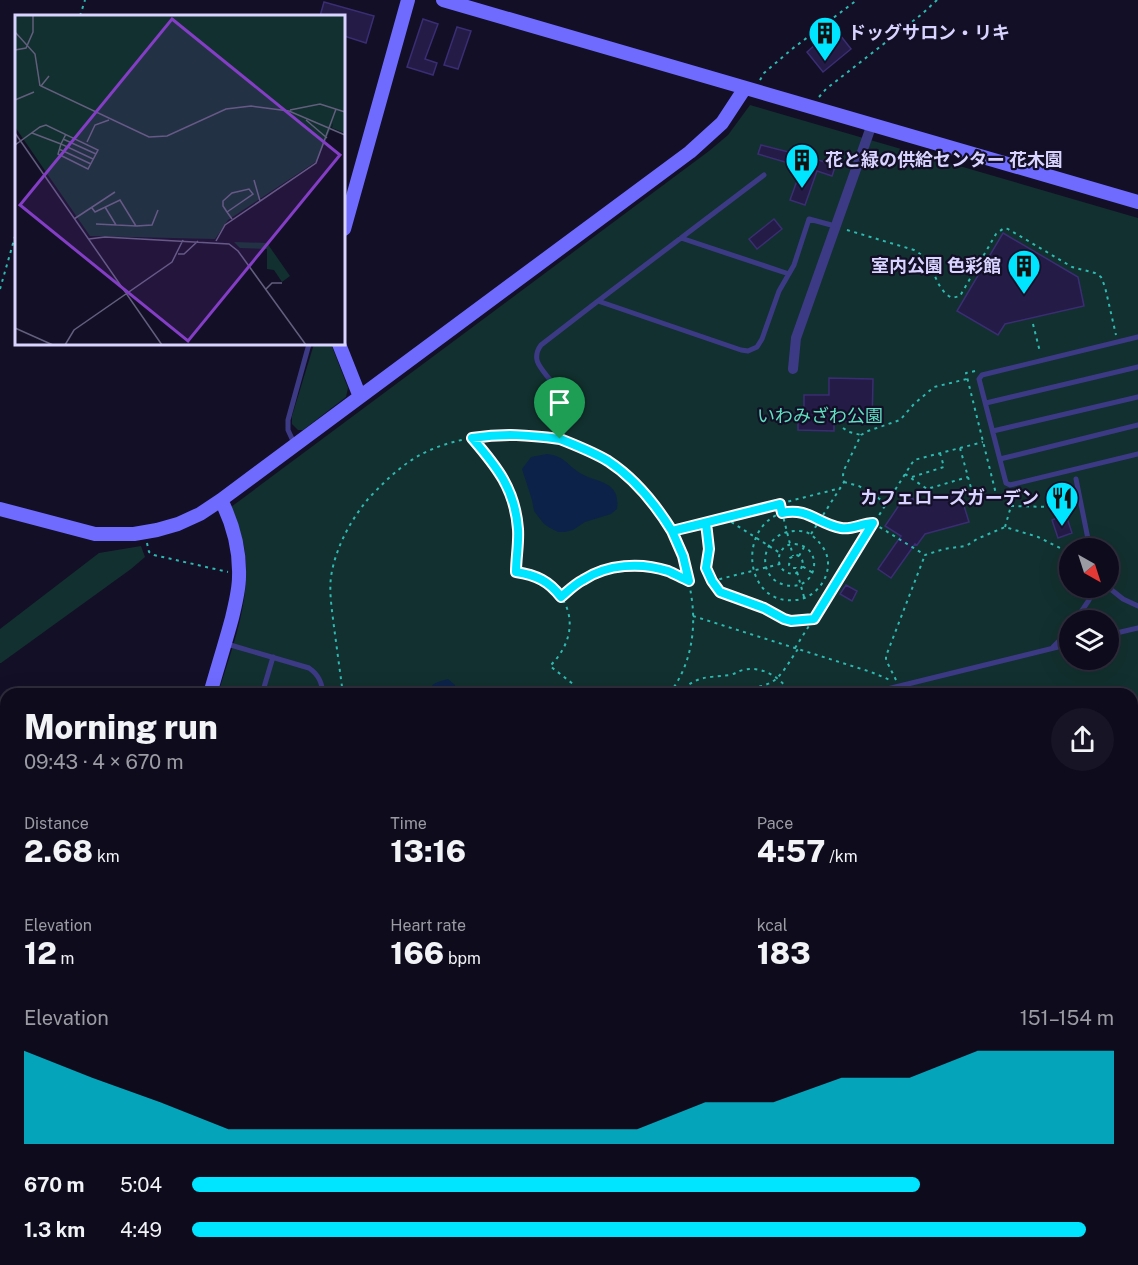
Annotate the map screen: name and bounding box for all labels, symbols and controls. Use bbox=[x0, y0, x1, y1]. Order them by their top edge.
inset map bbox=[15, 15, 345, 345]
building icon: ドッグサロン・リキ bbox=[807, 15, 843, 62]
place label: ドッグサロン・リキ bbox=[848, 22, 1010, 43]
building icon: 花と緑の供給センター 花木園 bbox=[784, 142, 820, 189]
place label: 花と緑の供給センター 花木園 bbox=[825, 149, 1063, 170]
building icon: 室内公園 色彩館 bbox=[1006, 248, 1042, 295]
place label: 室内公園 色彩館 bbox=[871, 255, 1001, 276]
pin bbox=[534, 377, 585, 439]
icon: arrive bbox=[543, 386, 576, 419]
park label: いわみざわ公園 bbox=[757, 405, 883, 426]
restaurant icon: カフェローズガーデン bbox=[1044, 480, 1080, 527]
place label: カフェローズガーデン bbox=[860, 487, 1039, 508]
north arrow bbox=[1059, 538, 1119, 598]
map controls bbox=[1059, 538, 1119, 670]
button: layers bbox=[1059, 610, 1119, 670]
text: Morning run bbox=[24, 708, 218, 746]
button: share bbox=[1051, 708, 1114, 771]
text: 09:43 · 4 × 670 m bbox=[24, 750, 184, 774]
text: Distance bbox=[24, 814, 89, 833]
text: Time bbox=[390, 814, 427, 833]
text: Pace bbox=[757, 814, 793, 833]
text: 2.68 bbox=[24, 833, 93, 869]
text: 13:16 bbox=[390, 833, 466, 869]
text: 4:57 bbox=[757, 833, 825, 869]
text: km bbox=[93, 847, 120, 866]
text: /km bbox=[825, 847, 858, 866]
text: Elevation bbox=[24, 916, 92, 935]
text: Heart rate bbox=[390, 916, 466, 935]
text: kcal bbox=[757, 916, 788, 935]
text: 12 bbox=[24, 935, 57, 971]
text: 166 bbox=[390, 935, 444, 971]
text: 183 bbox=[757, 935, 811, 971]
text: m bbox=[57, 949, 74, 968]
text: bpm bbox=[444, 949, 481, 968]
text: Elevation bbox=[24, 1006, 109, 1030]
text: 151–154 m bbox=[1020, 1006, 1114, 1030]
text: 670 m bbox=[24, 1173, 85, 1197]
text: 5:04 bbox=[120, 1173, 162, 1197]
text: 1.3 km bbox=[24, 1218, 85, 1242]
text: 4:49 bbox=[120, 1218, 162, 1242]

